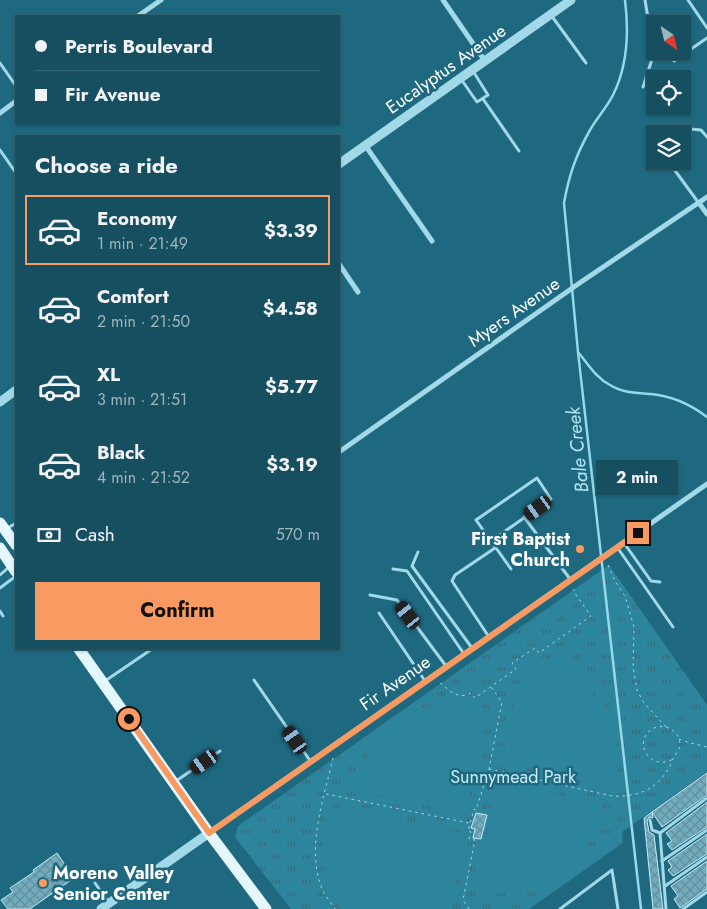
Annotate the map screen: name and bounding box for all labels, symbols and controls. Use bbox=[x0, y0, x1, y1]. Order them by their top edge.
north arrow bbox=[646, 15, 691, 60]
map controls bbox=[646, 15, 691, 170]
street label: Eucalyptus Avenue bbox=[381, 18, 511, 120]
text: Perris Boulevard bbox=[65, 33, 213, 60]
button: locate bbox=[646, 70, 691, 115]
text: Fir Avenue bbox=[65, 81, 161, 108]
button: layers bbox=[646, 125, 691, 170]
text: Choose a ride bbox=[35, 149, 178, 181]
text: Economy bbox=[97, 205, 177, 232]
icon: car bbox=[37, 208, 82, 253]
text: $3.39 bbox=[264, 217, 318, 244]
text: 1 min · 21:49 bbox=[97, 232, 188, 255]
street label: Myers Avenue bbox=[463, 271, 565, 353]
text: Comfort bbox=[97, 283, 169, 310]
icon: car bbox=[37, 286, 82, 331]
text: $4.58 bbox=[263, 295, 318, 322]
text: 2 min · 21:50 bbox=[97, 310, 190, 333]
text: XL bbox=[97, 361, 120, 388]
icon: car bbox=[37, 364, 82, 409]
text: $5.77 bbox=[265, 373, 318, 400]
text: 3 min · 21:51 bbox=[97, 388, 187, 411]
water label: Bale Creek bbox=[559, 405, 595, 494]
text: Black bbox=[97, 439, 145, 466]
icon: car bbox=[37, 442, 82, 487]
text: $3.19 bbox=[266, 451, 318, 478]
callout: 2 min bbox=[597, 460, 679, 496]
text: 4 min · 21:52 bbox=[97, 466, 190, 489]
text: 2 min bbox=[616, 466, 658, 489]
car bbox=[521, 493, 554, 523]
icon: cash bbox=[35, 521, 63, 549]
text: Cash bbox=[75, 521, 115, 548]
route end bbox=[627, 522, 649, 544]
text: 570 m bbox=[276, 523, 320, 546]
place label: First Baptist Church bbox=[471, 526, 570, 573]
marker: First Baptist Church bbox=[574, 543, 586, 555]
button: Confirm bbox=[35, 582, 320, 640]
car bbox=[392, 599, 423, 631]
street label: Fir Avenue bbox=[354, 649, 436, 717]
route start bbox=[118, 708, 140, 730]
car bbox=[280, 723, 309, 757]
car bbox=[187, 747, 220, 777]
park label: Sunnymead Park bbox=[450, 764, 576, 790]
place label: Moreno Valley Senior Center bbox=[53, 860, 174, 907]
marker: Moreno Valley Senior Center bbox=[37, 877, 49, 889]

